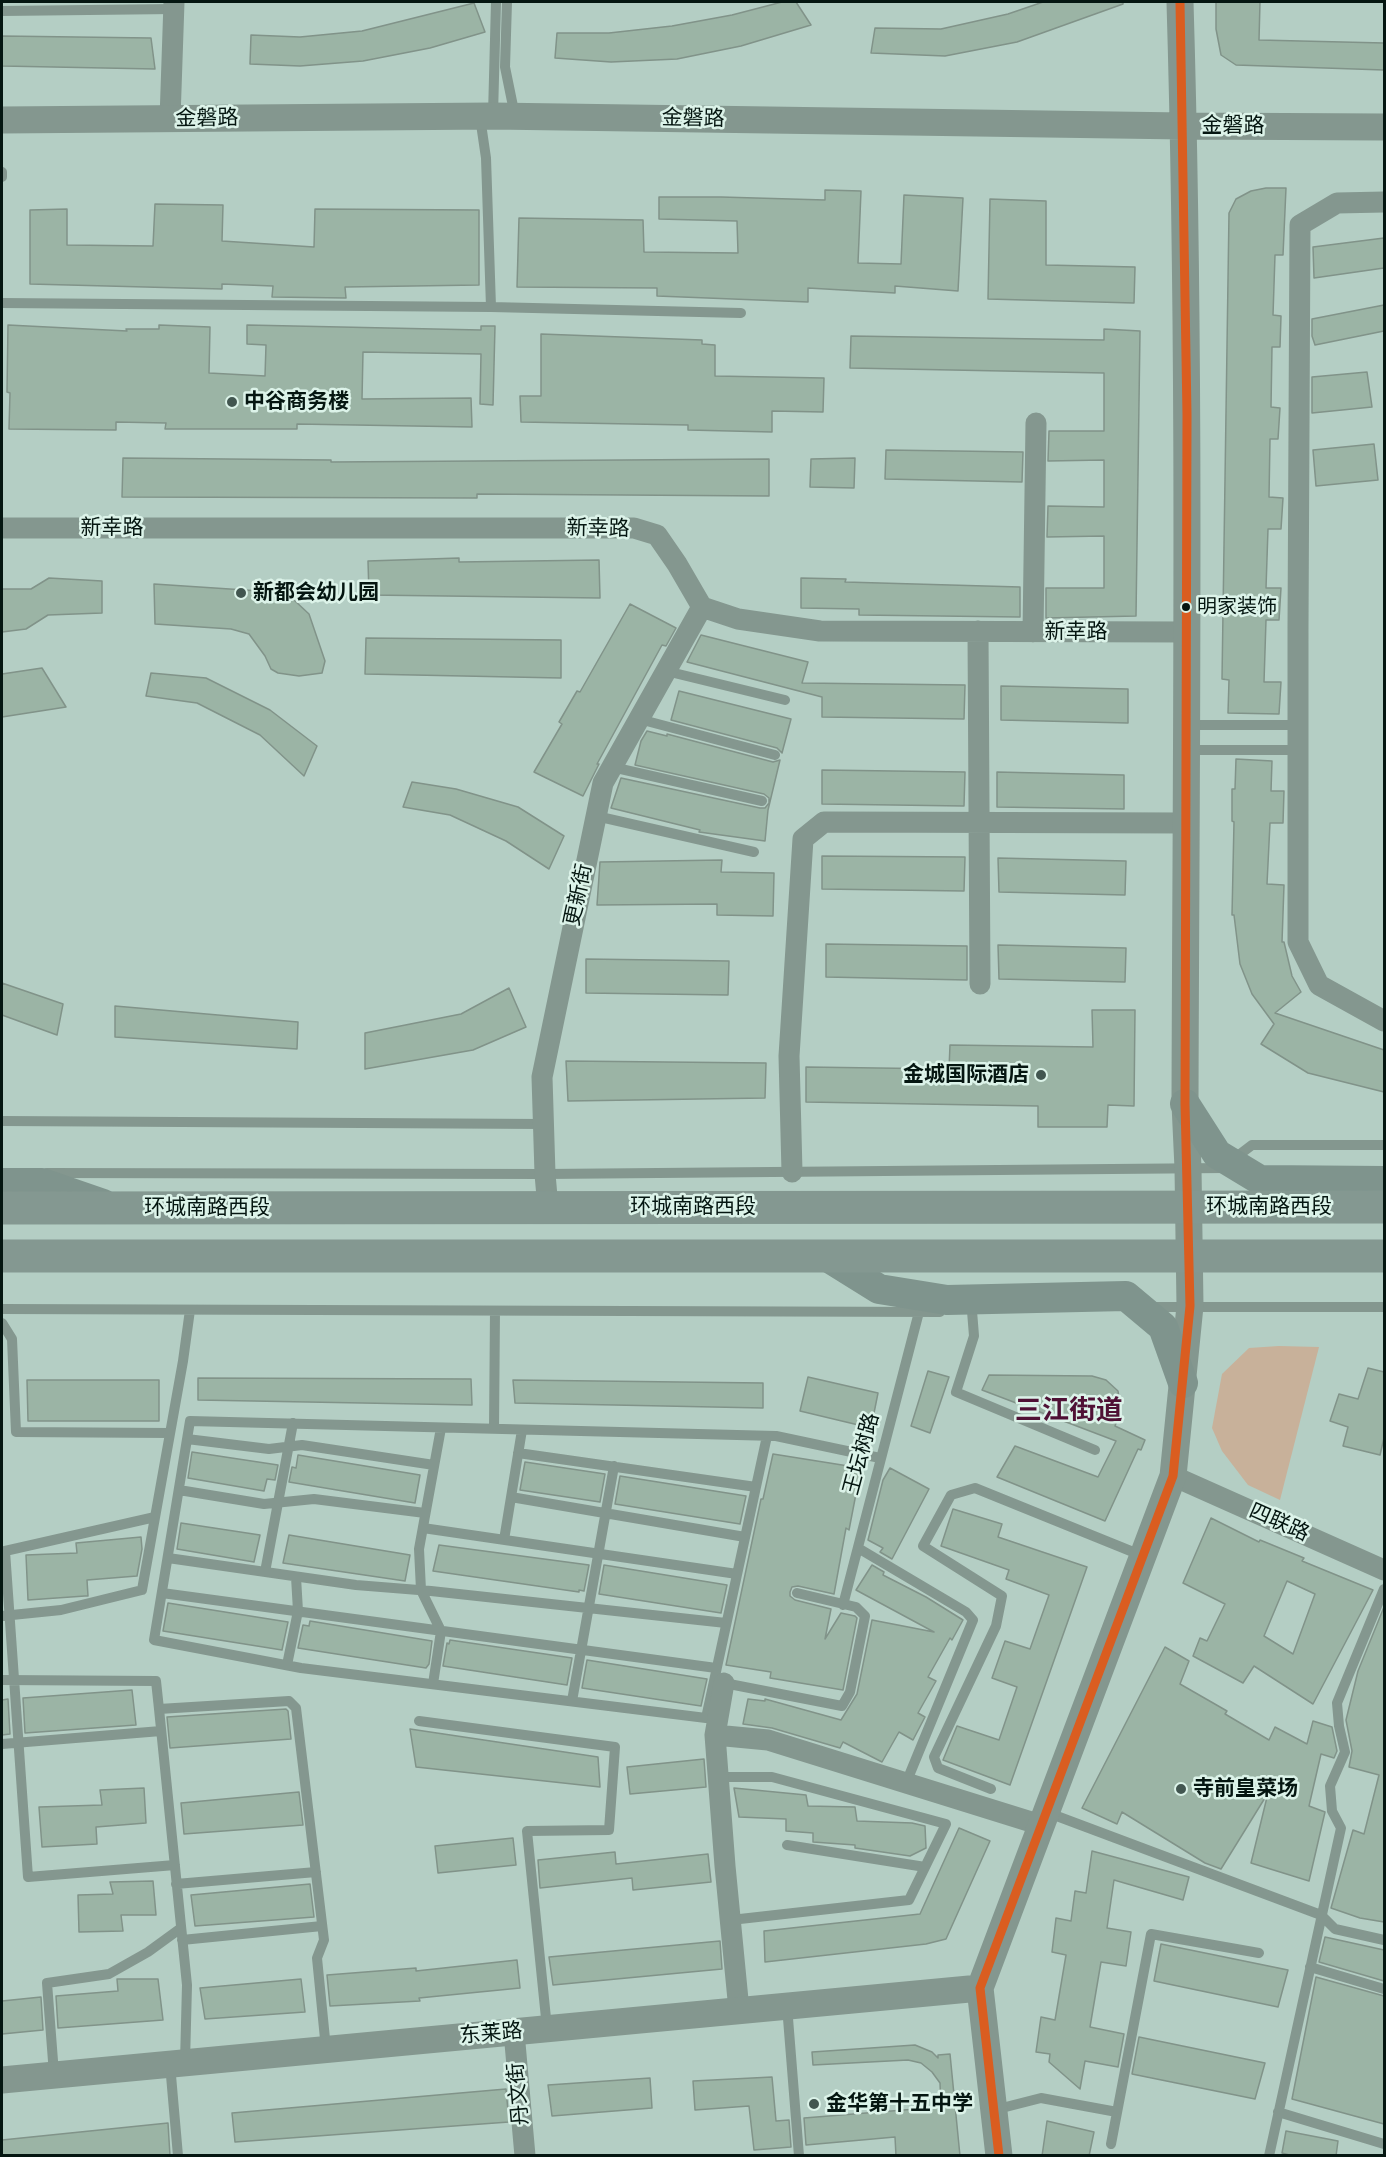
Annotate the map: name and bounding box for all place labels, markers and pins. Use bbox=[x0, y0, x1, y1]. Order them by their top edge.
place label: 中谷商务楼 bbox=[244, 389, 349, 415]
marker: 中谷商务楼 bbox=[225, 395, 239, 409]
place label: 新都会幼儿园 bbox=[253, 580, 379, 606]
marker: 新都会幼儿园 bbox=[234, 586, 248, 600]
place label: 明家装饰 bbox=[1197, 595, 1277, 619]
marker: 明家装饰 bbox=[1180, 601, 1192, 613]
place label: 金城国际酒店 bbox=[903, 1062, 1029, 1088]
marker: 金城国际酒店 bbox=[1034, 1068, 1048, 1082]
place label: 寺前皇菜场 bbox=[1193, 1776, 1298, 1802]
marker: 寺前皇菜场 bbox=[1174, 1782, 1188, 1796]
place label: 金华第十五中学 bbox=[826, 2091, 973, 2117]
marker: 金华第十五中学 bbox=[807, 2097, 821, 2111]

